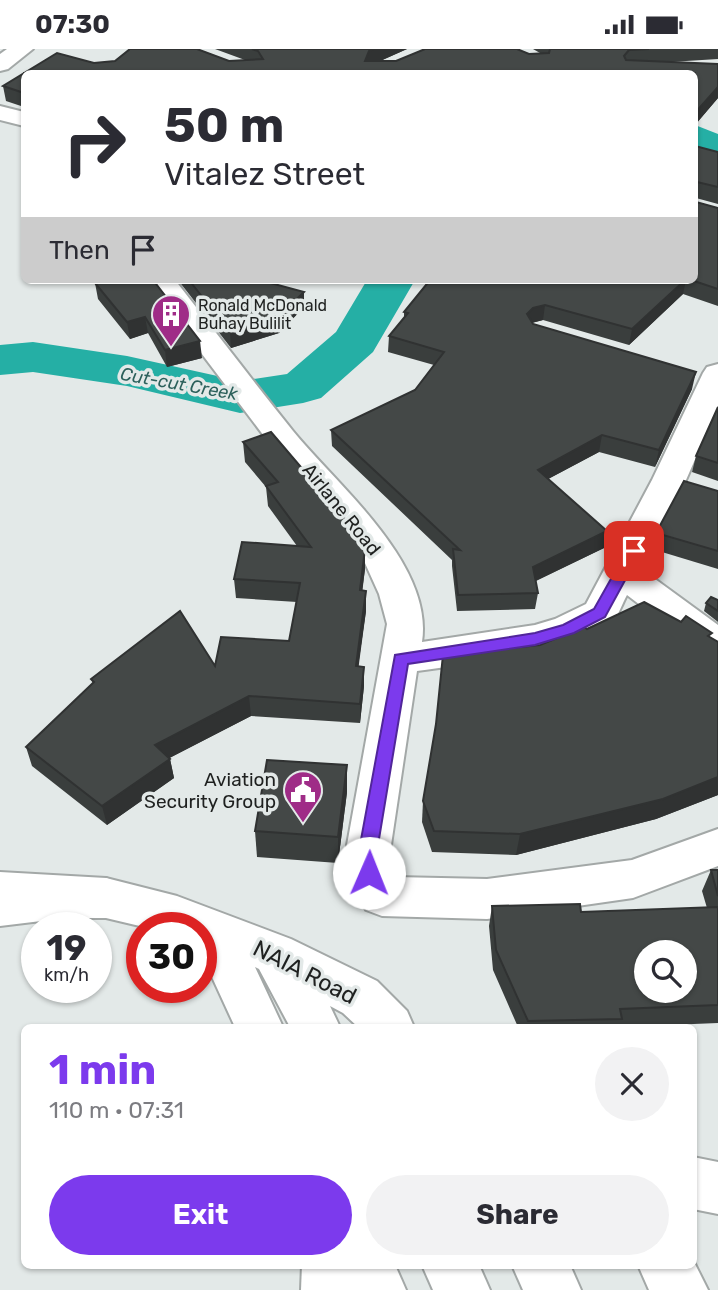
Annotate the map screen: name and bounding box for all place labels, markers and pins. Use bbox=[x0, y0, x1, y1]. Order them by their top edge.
building icon: Ronald McDonald Buhay Bulilit bbox=[150, 293, 192, 348]
place label: Ronald McDonald Buhay Bulilit bbox=[198, 296, 327, 333]
pin bbox=[604, 521, 664, 581]
place label: Aviation Security Group bbox=[144, 768, 276, 813]
public building icon: Aviation Security Group bbox=[282, 769, 324, 824]

